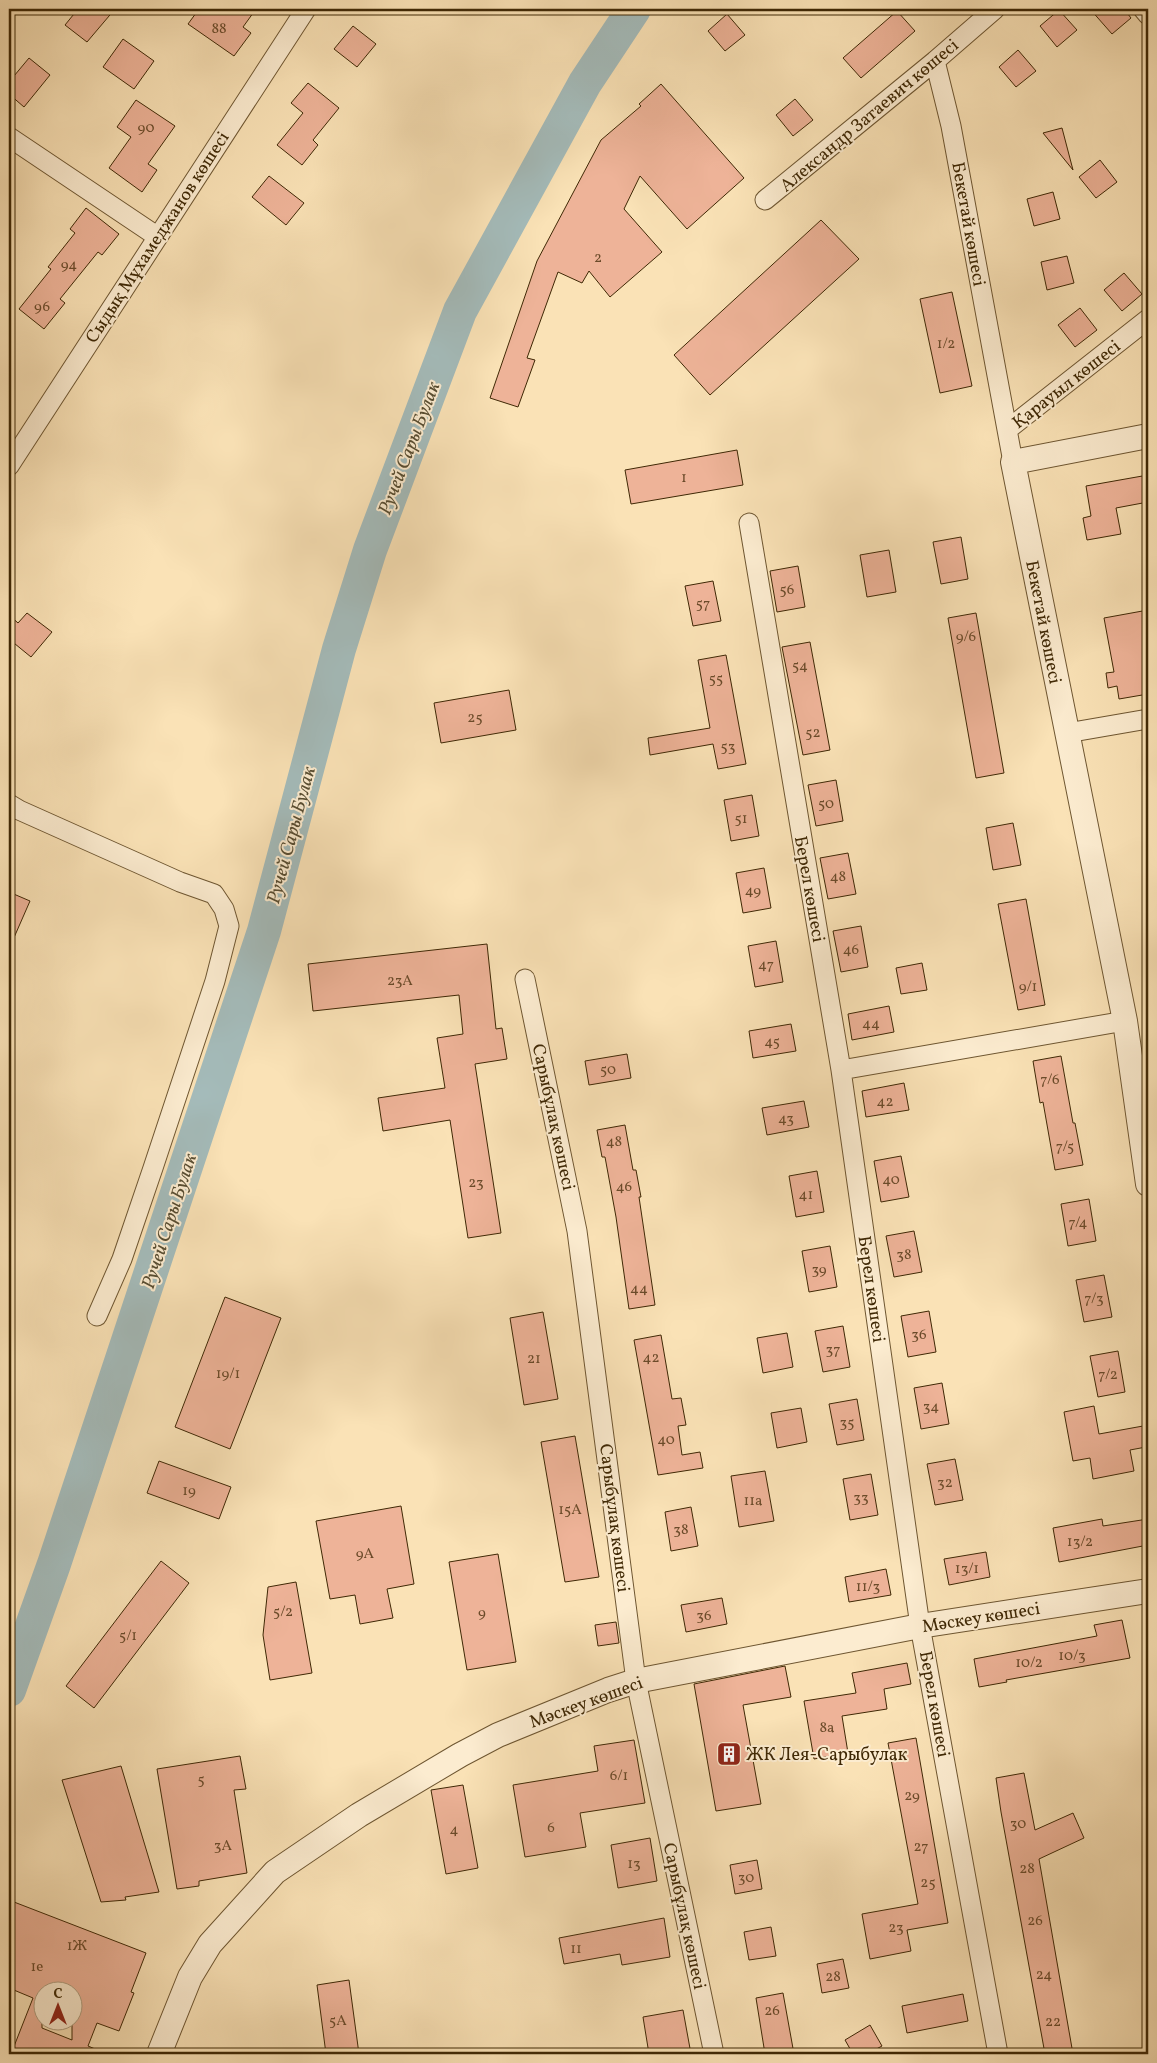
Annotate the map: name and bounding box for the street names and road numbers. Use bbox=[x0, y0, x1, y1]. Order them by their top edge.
street label: Александр Затаевич көшесі bbox=[775, 34, 965, 199]
street label: Сыдық Мұхамеджанов көшесі bbox=[80, 127, 236, 348]
street label: Бекетай көшесі bbox=[944, 160, 991, 288]
street label: Қарауыл көшесі bbox=[1007, 335, 1126, 436]
street label: Бекетай көшесі bbox=[1018, 558, 1067, 686]
street label: Берел көшесі bbox=[787, 834, 830, 944]
street label: Сарыбұлақ көшесі bbox=[525, 1042, 580, 1193]
street label: Берел көшесі bbox=[851, 1234, 890, 1344]
street label: Сарыбұлақ көшесі bbox=[592, 1443, 635, 1594]
street label: Мәскеу көшесі bbox=[920, 1597, 1042, 1640]
street label: Берел көшесі bbox=[912, 1649, 955, 1759]
street label: Мәскеу көшесі bbox=[526, 1671, 647, 1736]
street label: Сарыбұлақ көшесі bbox=[656, 1841, 711, 1992]

